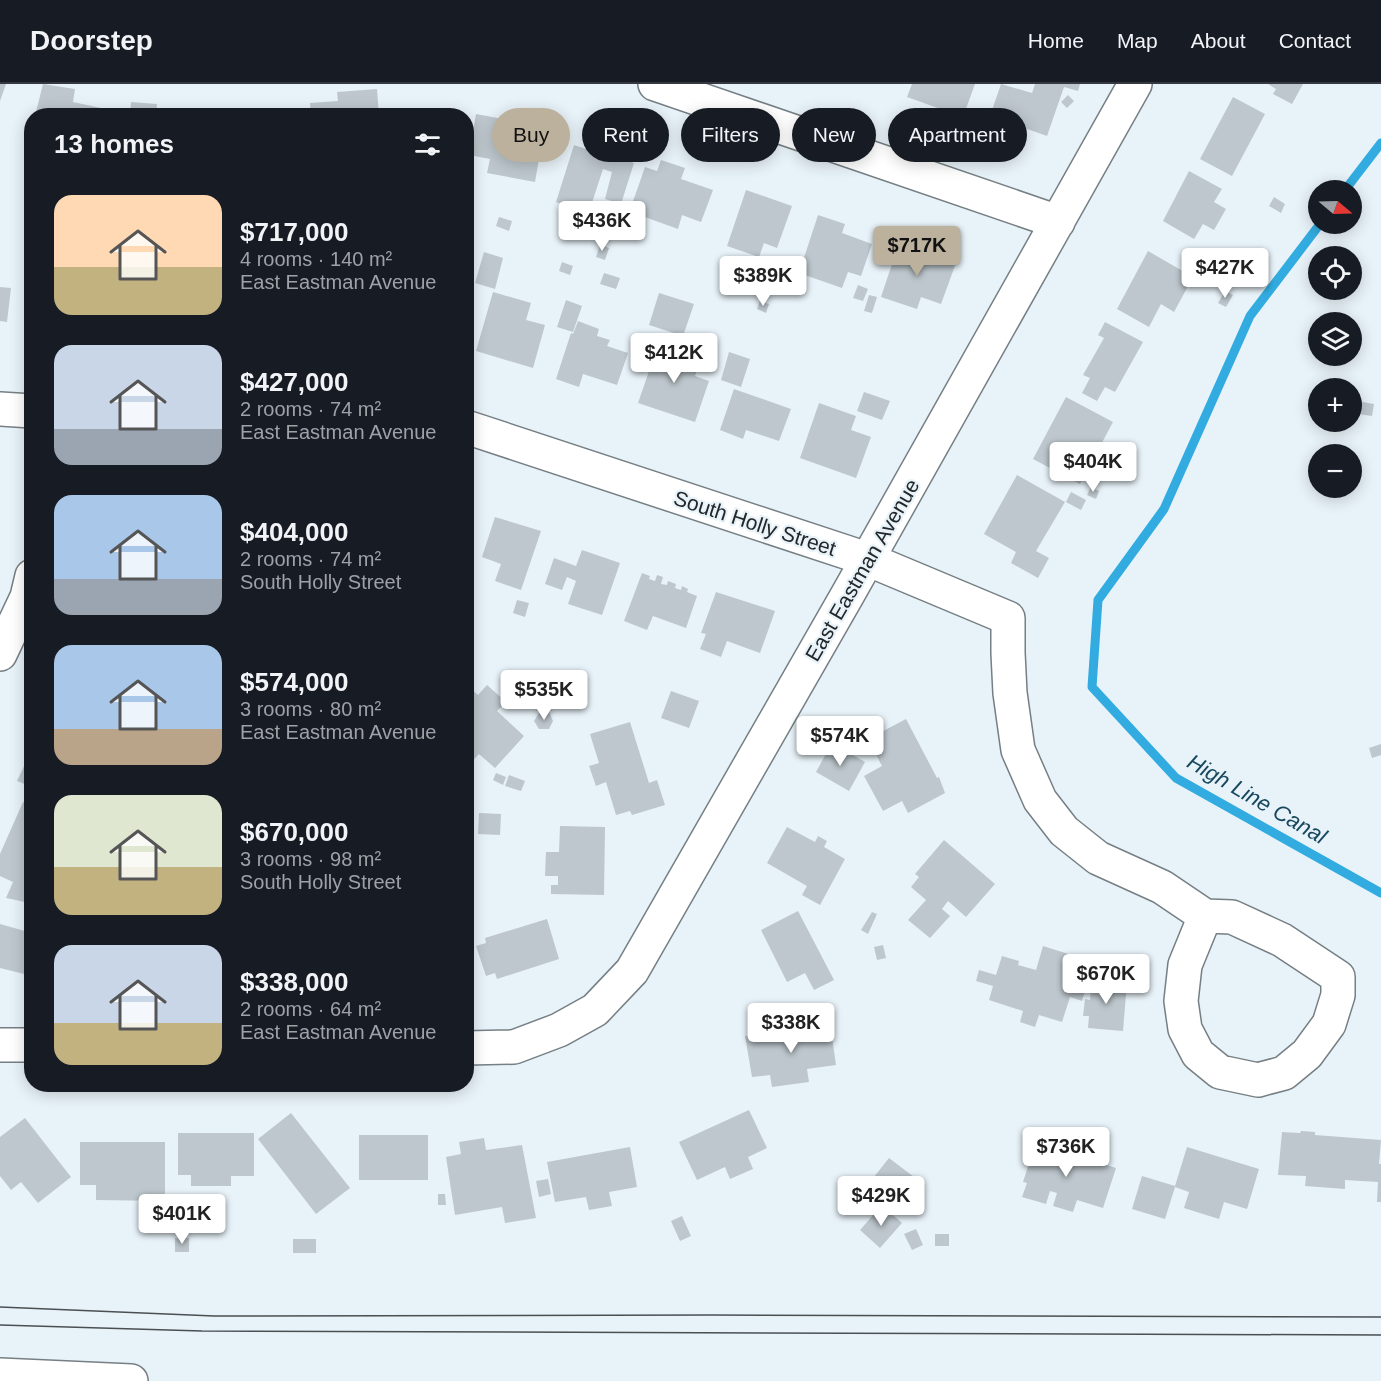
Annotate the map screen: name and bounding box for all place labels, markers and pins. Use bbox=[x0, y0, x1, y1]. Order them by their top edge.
pin: $436K bbox=[560, 201, 644, 252]
pin: $717K bbox=[875, 226, 959, 277]
pin: $427K bbox=[1183, 248, 1267, 299]
pin: $389K bbox=[721, 256, 805, 307]
pin: $412K bbox=[632, 333, 716, 384]
pin: $404K bbox=[1051, 442, 1135, 493]
pin: $535K bbox=[502, 670, 586, 721]
pin: $574K bbox=[798, 716, 882, 767]
pin: $670K bbox=[1064, 954, 1148, 1005]
pin: $338K bbox=[749, 1003, 833, 1054]
pin: $736K bbox=[1024, 1127, 1108, 1178]
pin: $429K bbox=[839, 1176, 923, 1227]
pin: $401K bbox=[140, 1194, 224, 1245]

